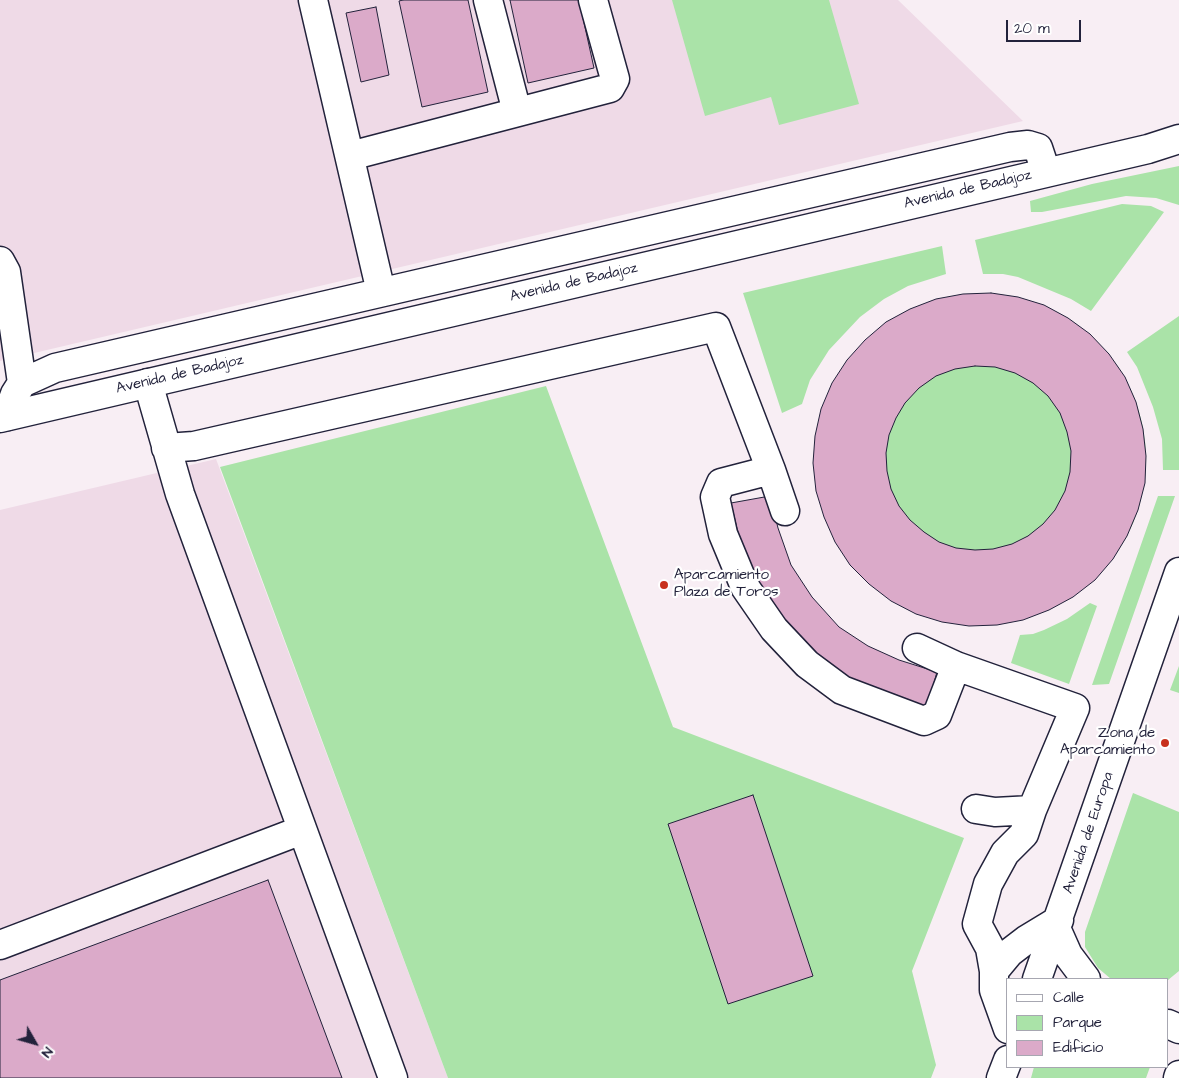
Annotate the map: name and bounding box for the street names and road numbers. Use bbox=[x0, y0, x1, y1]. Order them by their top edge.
street label: Avenida de Badajoz bbox=[902, 167, 1034, 213]
street label: Avenida de Badajoz bbox=[508, 260, 640, 306]
street label: Avenida de Badajoz bbox=[114, 352, 246, 398]
street label: Avenida de Europa bbox=[1060, 770, 1118, 896]

